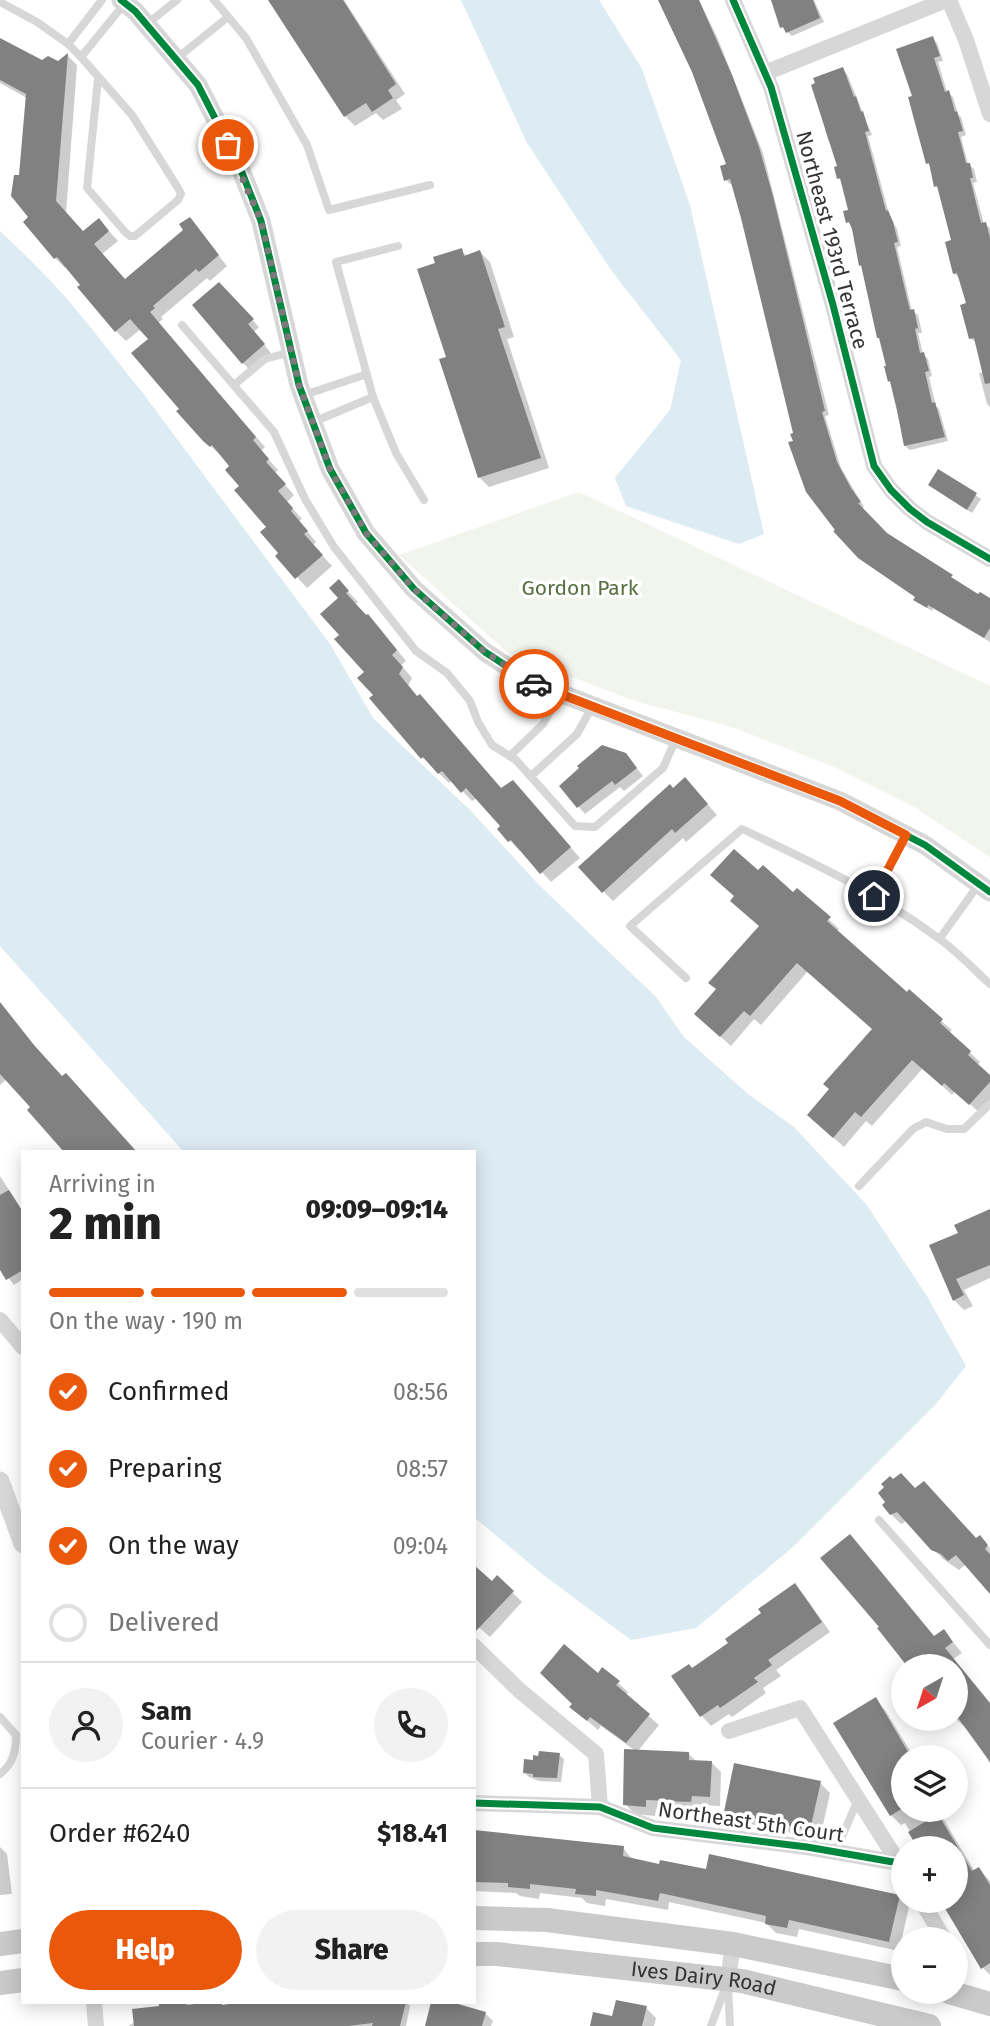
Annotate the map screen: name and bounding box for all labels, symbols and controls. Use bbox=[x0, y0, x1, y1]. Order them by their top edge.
pin bbox=[198, 115, 258, 175]
icon: bag bbox=[209, 126, 247, 164]
street label: Northeast 193rd Terrace bbox=[790, 128, 874, 352]
park label: Gordon Park bbox=[521, 575, 639, 601]
courier bbox=[499, 649, 569, 719]
icon: car bbox=[515, 665, 553, 703]
pin bbox=[844, 866, 904, 926]
icon: home bbox=[855, 877, 893, 915]
text: Arriving in bbox=[49, 1170, 156, 1198]
text: 09:09–09:14 bbox=[305, 1194, 448, 1225]
text: 2 min bbox=[49, 1196, 162, 1251]
text: On the way · 190 m bbox=[49, 1307, 243, 1335]
icon: check bbox=[49, 1373, 87, 1411]
text: Confirmed bbox=[108, 1376, 229, 1407]
text: 08:56 bbox=[393, 1378, 448, 1406]
icon: check bbox=[49, 1450, 87, 1488]
text: Preparing bbox=[108, 1453, 221, 1484]
text: 08:57 bbox=[396, 1455, 448, 1483]
icon: check bbox=[49, 1527, 87, 1565]
text: On the way bbox=[108, 1530, 239, 1561]
text: 09:04 bbox=[393, 1532, 448, 1560]
text: Delivered bbox=[108, 1607, 220, 1638]
north arrow bbox=[891, 1654, 968, 1731]
map controls bbox=[891, 1654, 968, 2004]
button: person bbox=[49, 1688, 123, 1762]
button: phone bbox=[374, 1688, 448, 1762]
text: Sam bbox=[141, 1696, 192, 1727]
text: Courier · 4.9 bbox=[141, 1727, 264, 1755]
button: layers bbox=[891, 1745, 968, 1822]
street label: Northeast 5th Court bbox=[656, 1796, 846, 1848]
text: Order #6240 bbox=[49, 1818, 190, 1849]
text: $18.41 bbox=[377, 1818, 448, 1849]
button: + bbox=[891, 1836, 968, 1913]
button: Help bbox=[49, 1910, 242, 1990]
button: Share bbox=[256, 1910, 448, 1990]
button: − bbox=[891, 1927, 968, 2004]
street label: Ives Dairy Road bbox=[630, 1956, 779, 2002]

